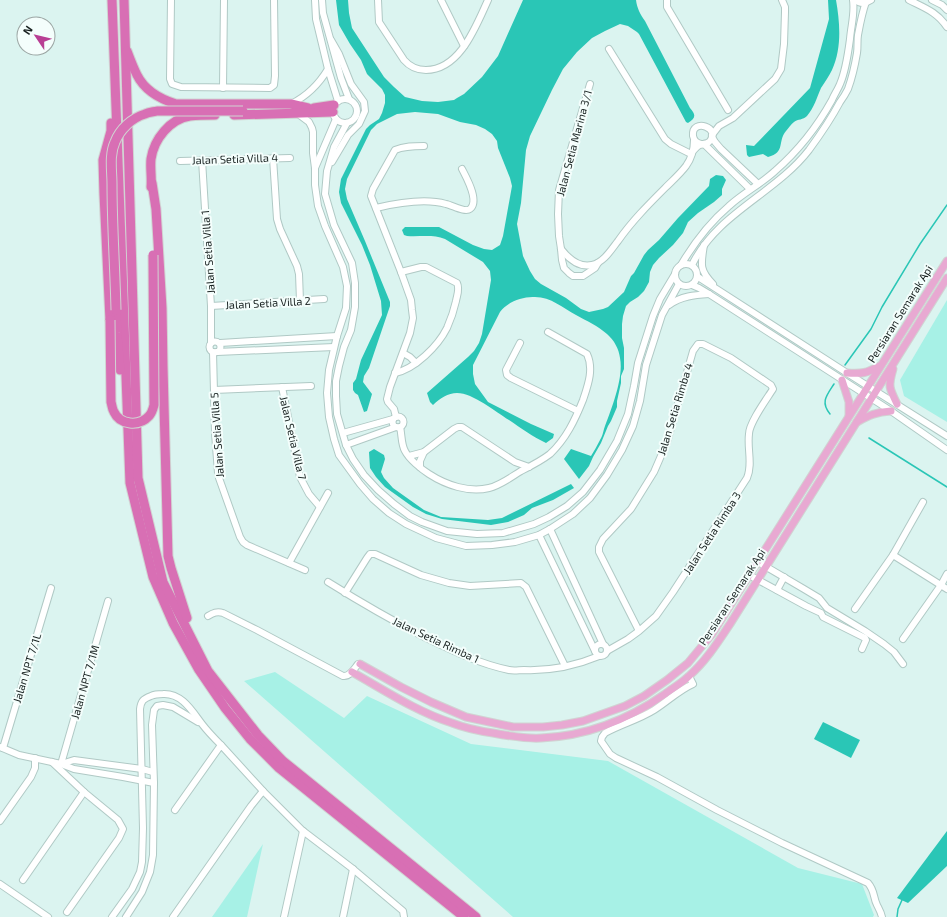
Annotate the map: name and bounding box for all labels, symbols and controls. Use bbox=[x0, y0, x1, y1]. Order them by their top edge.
north arrow bbox=[16, 16, 56, 56]
text: N bbox=[20, 23, 35, 37]
street label: Jalan Setia Marina 3/1 bbox=[553, 88, 594, 197]
street label: Jalan Setia Villa 4 bbox=[192, 150, 279, 167]
street label: Jalan Setia Villa 1 bbox=[198, 210, 217, 294]
street label: Persiaran Semarak Api bbox=[864, 263, 935, 365]
street label: Jalan Setia Villa 2 bbox=[225, 294, 311, 311]
street label: Jalan Setia Rimba 4 bbox=[654, 361, 695, 457]
street label: Jalan Setia Villa 5 bbox=[207, 392, 226, 478]
street label: Jalan Setia Villa 7 bbox=[278, 395, 309, 481]
street label: Jalan Setia Rimba 3 bbox=[680, 489, 743, 576]
street label: Persiaran Semarak Api bbox=[696, 546, 768, 647]
street label: Jalan Setia Rimba 1 bbox=[391, 614, 481, 665]
street label: Jalan NPT 7/1L bbox=[10, 631, 43, 704]
street label: Jalan NPT 7/1M bbox=[68, 643, 101, 720]

